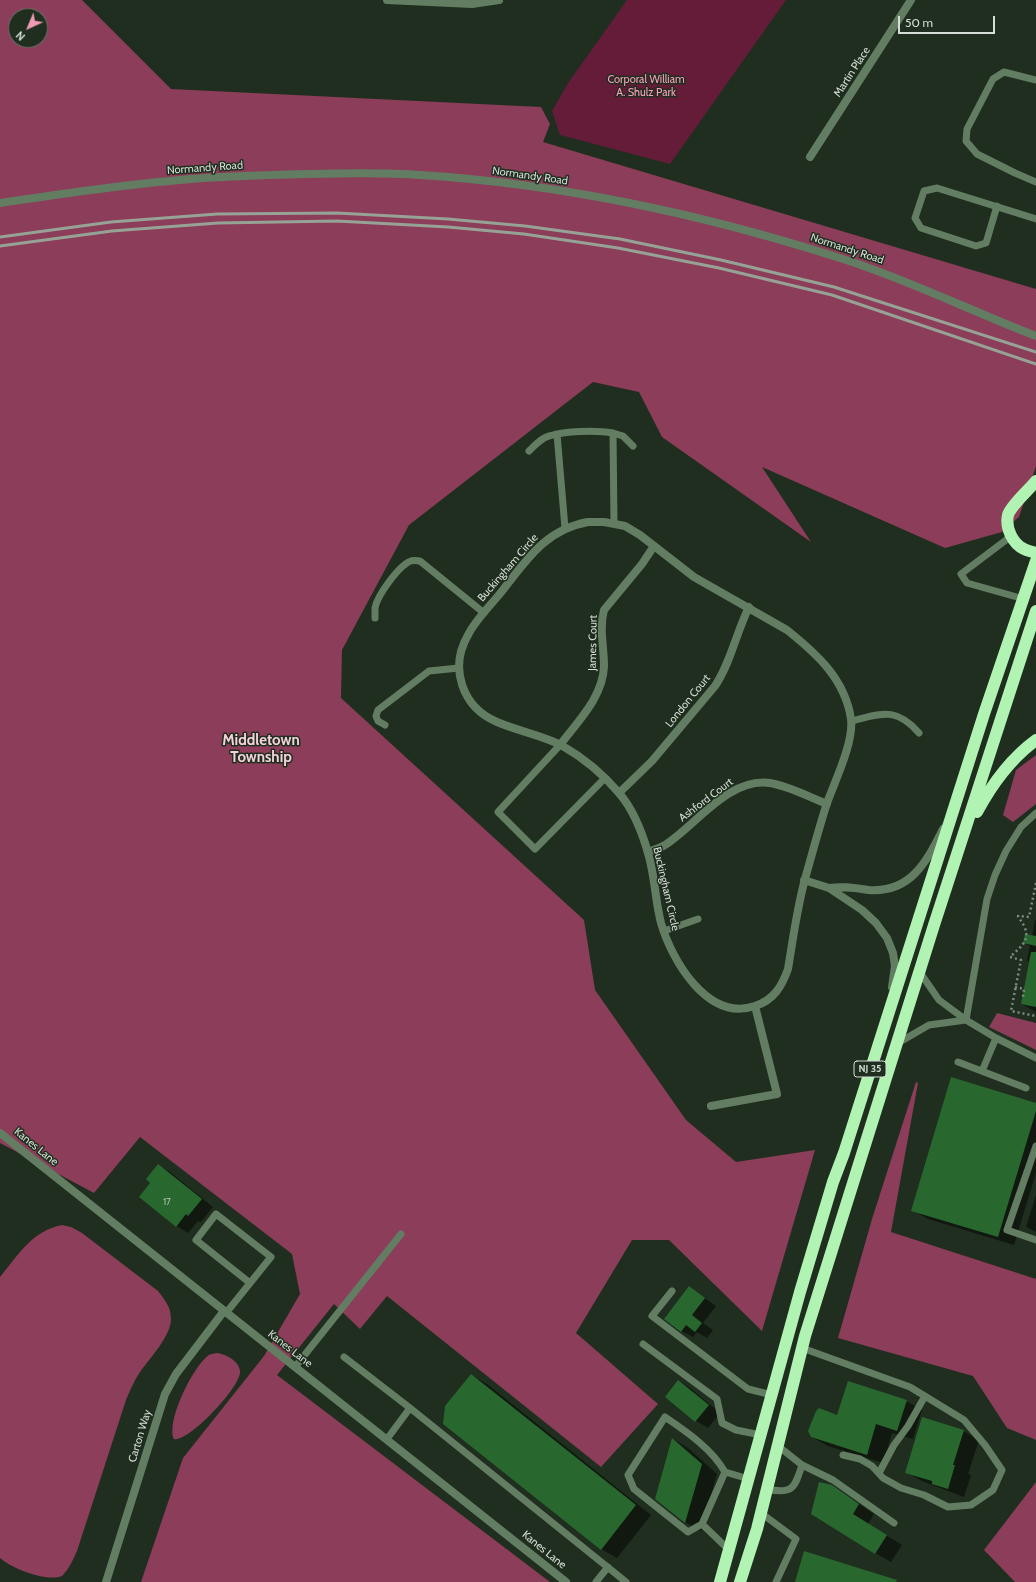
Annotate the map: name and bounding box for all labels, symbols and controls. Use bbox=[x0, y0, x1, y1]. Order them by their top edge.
north arrow bbox=[8, 8, 48, 48]
scale bar bbox=[900, 8, 997, 34]
text: 50 m bbox=[905, 15, 933, 30]
text: N bbox=[13, 28, 28, 44]
street label: Martin Place bbox=[831, 45, 873, 99]
park label: Corporal William A. Shulz Park bbox=[607, 73, 685, 99]
street label: Normandy Road bbox=[167, 159, 243, 177]
street label: Normandy Road bbox=[491, 164, 569, 188]
street label: Normandy Road bbox=[809, 231, 885, 267]
street label: Buckingham Circle bbox=[475, 531, 541, 605]
street label: James Court bbox=[586, 615, 600, 671]
street label: London Court bbox=[663, 672, 713, 730]
district label: Middletown Township bbox=[222, 732, 300, 767]
street label: Ashford Court bbox=[676, 775, 736, 825]
street label: Buckingham Circle bbox=[650, 846, 682, 932]
road number: NJ 35 bbox=[854, 1061, 886, 1077]
street label: Kanes Lane bbox=[11, 1125, 61, 1169]
house number: 17 bbox=[163, 1197, 171, 1207]
street label: Kanes Lane bbox=[265, 1328, 315, 1370]
street label: Carton Way bbox=[126, 1408, 154, 1464]
street label: Kanes Lane bbox=[519, 1528, 569, 1572]

